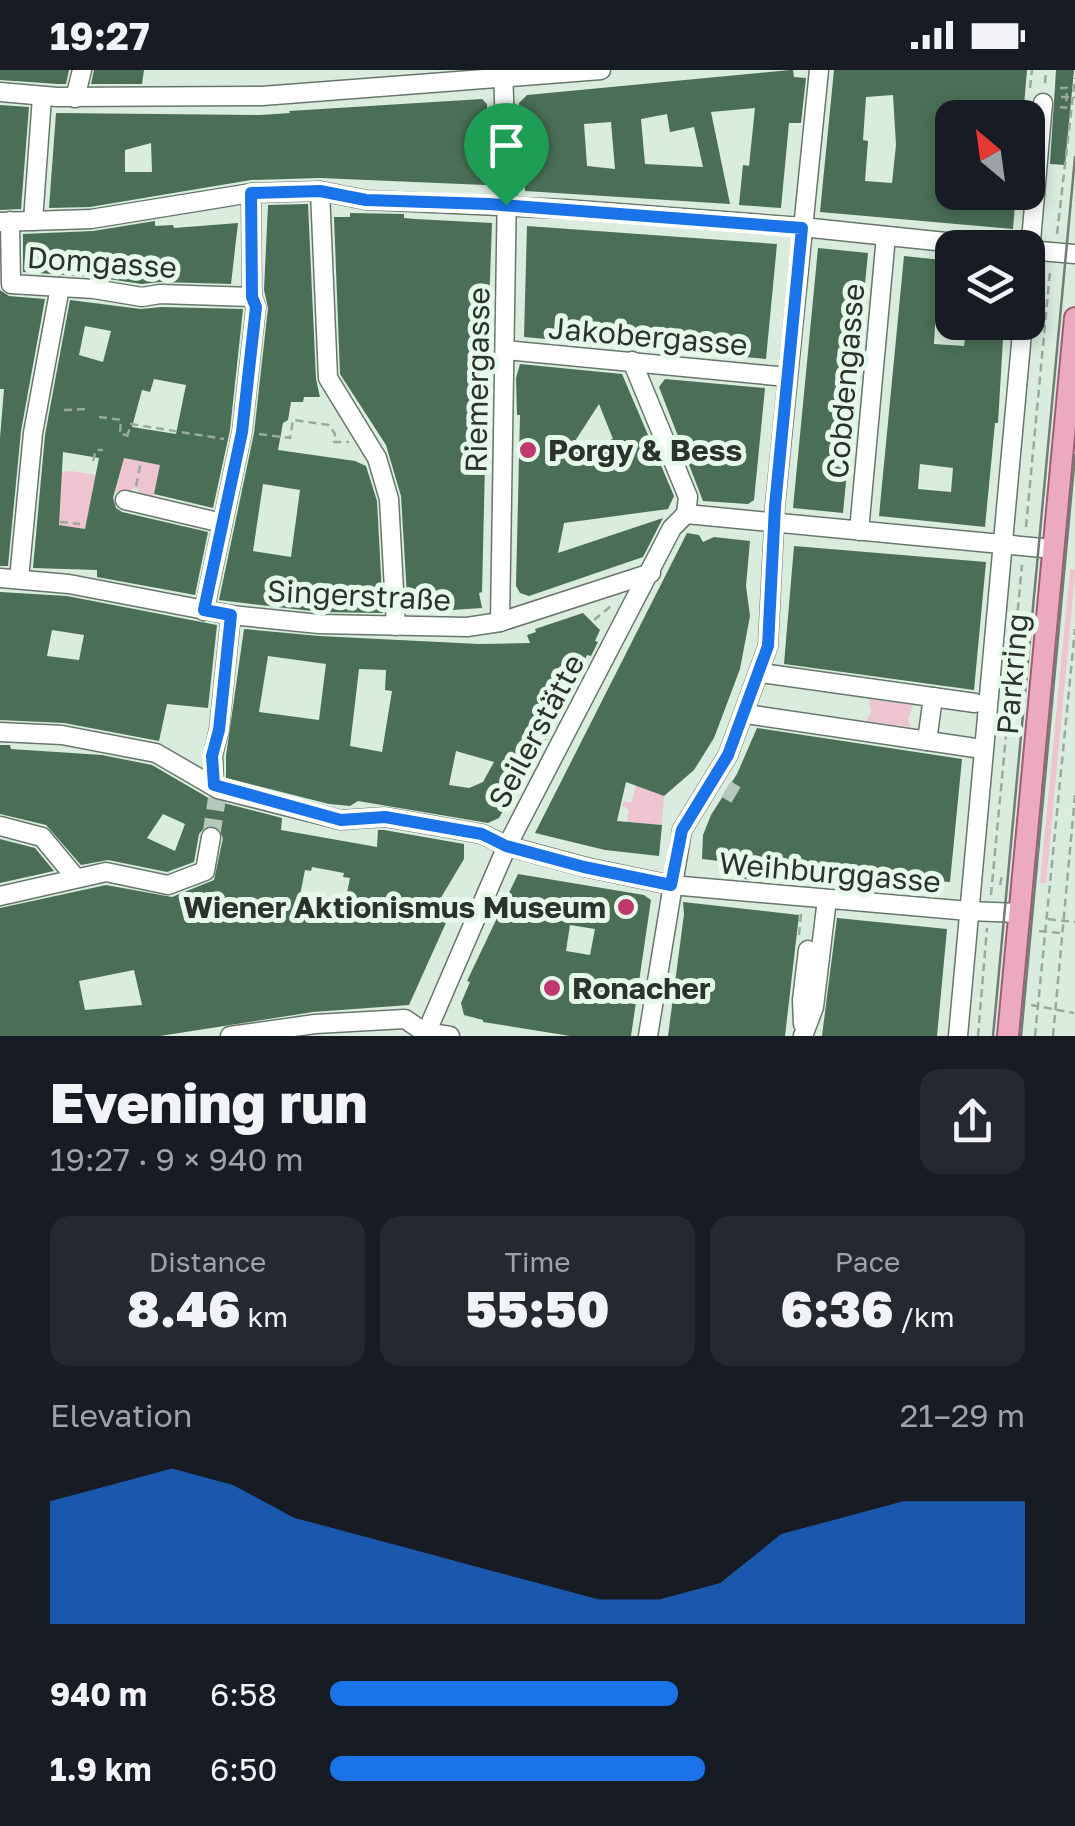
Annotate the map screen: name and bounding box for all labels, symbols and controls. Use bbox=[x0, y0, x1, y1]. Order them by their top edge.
text: 19:27 bbox=[50, 13, 150, 58]
north arrow bbox=[935, 100, 1045, 210]
map controls bbox=[935, 100, 1045, 340]
pin bbox=[464, 103, 549, 206]
icon: arrive bbox=[479, 118, 534, 173]
button: layers bbox=[935, 230, 1045, 340]
street label: Domgasse bbox=[26, 239, 178, 285]
street label: Cobdengasse bbox=[819, 282, 871, 480]
street label: Riemergasse bbox=[457, 287, 497, 473]
street label: Jakobergasse bbox=[547, 309, 749, 363]
place label: Porgy & Bess bbox=[548, 432, 742, 468]
marker: Porgy & Bess bbox=[517, 439, 539, 461]
street label: Singerstraße bbox=[266, 572, 452, 618]
street label: Parkring bbox=[989, 612, 1035, 736]
street label: Seilerstätte bbox=[481, 648, 591, 814]
street label: Weihburggasse bbox=[718, 844, 942, 900]
place label: Wiener Aktionismus Museum bbox=[183, 889, 606, 925]
marker: Wiener Aktionismus Museum bbox=[615, 896, 637, 918]
place label: Ronacher bbox=[572, 970, 711, 1006]
marker: Ronacher bbox=[541, 977, 563, 999]
text: Evening run bbox=[50, 1069, 368, 1135]
button: share bbox=[920, 1069, 1025, 1174]
text: 19:27 · 9 × 940 m bbox=[50, 1140, 304, 1178]
text: Distance bbox=[149, 1245, 266, 1278]
text: Time bbox=[505, 1245, 570, 1278]
text: Pace bbox=[835, 1245, 900, 1278]
text: 8.46 bbox=[127, 1278, 240, 1338]
text: 55:50 bbox=[466, 1278, 610, 1338]
text: 6:36 bbox=[780, 1278, 893, 1338]
text: km bbox=[240, 1300, 288, 1333]
text: /km bbox=[893, 1300, 955, 1333]
text: Elevation bbox=[50, 1396, 192, 1434]
text: 21–29 m bbox=[900, 1396, 1025, 1434]
text: 940 m bbox=[50, 1675, 147, 1713]
text: 6:58 bbox=[210, 1675, 277, 1713]
text: 1.9 km bbox=[50, 1750, 152, 1788]
text: 6:50 bbox=[210, 1750, 277, 1788]

